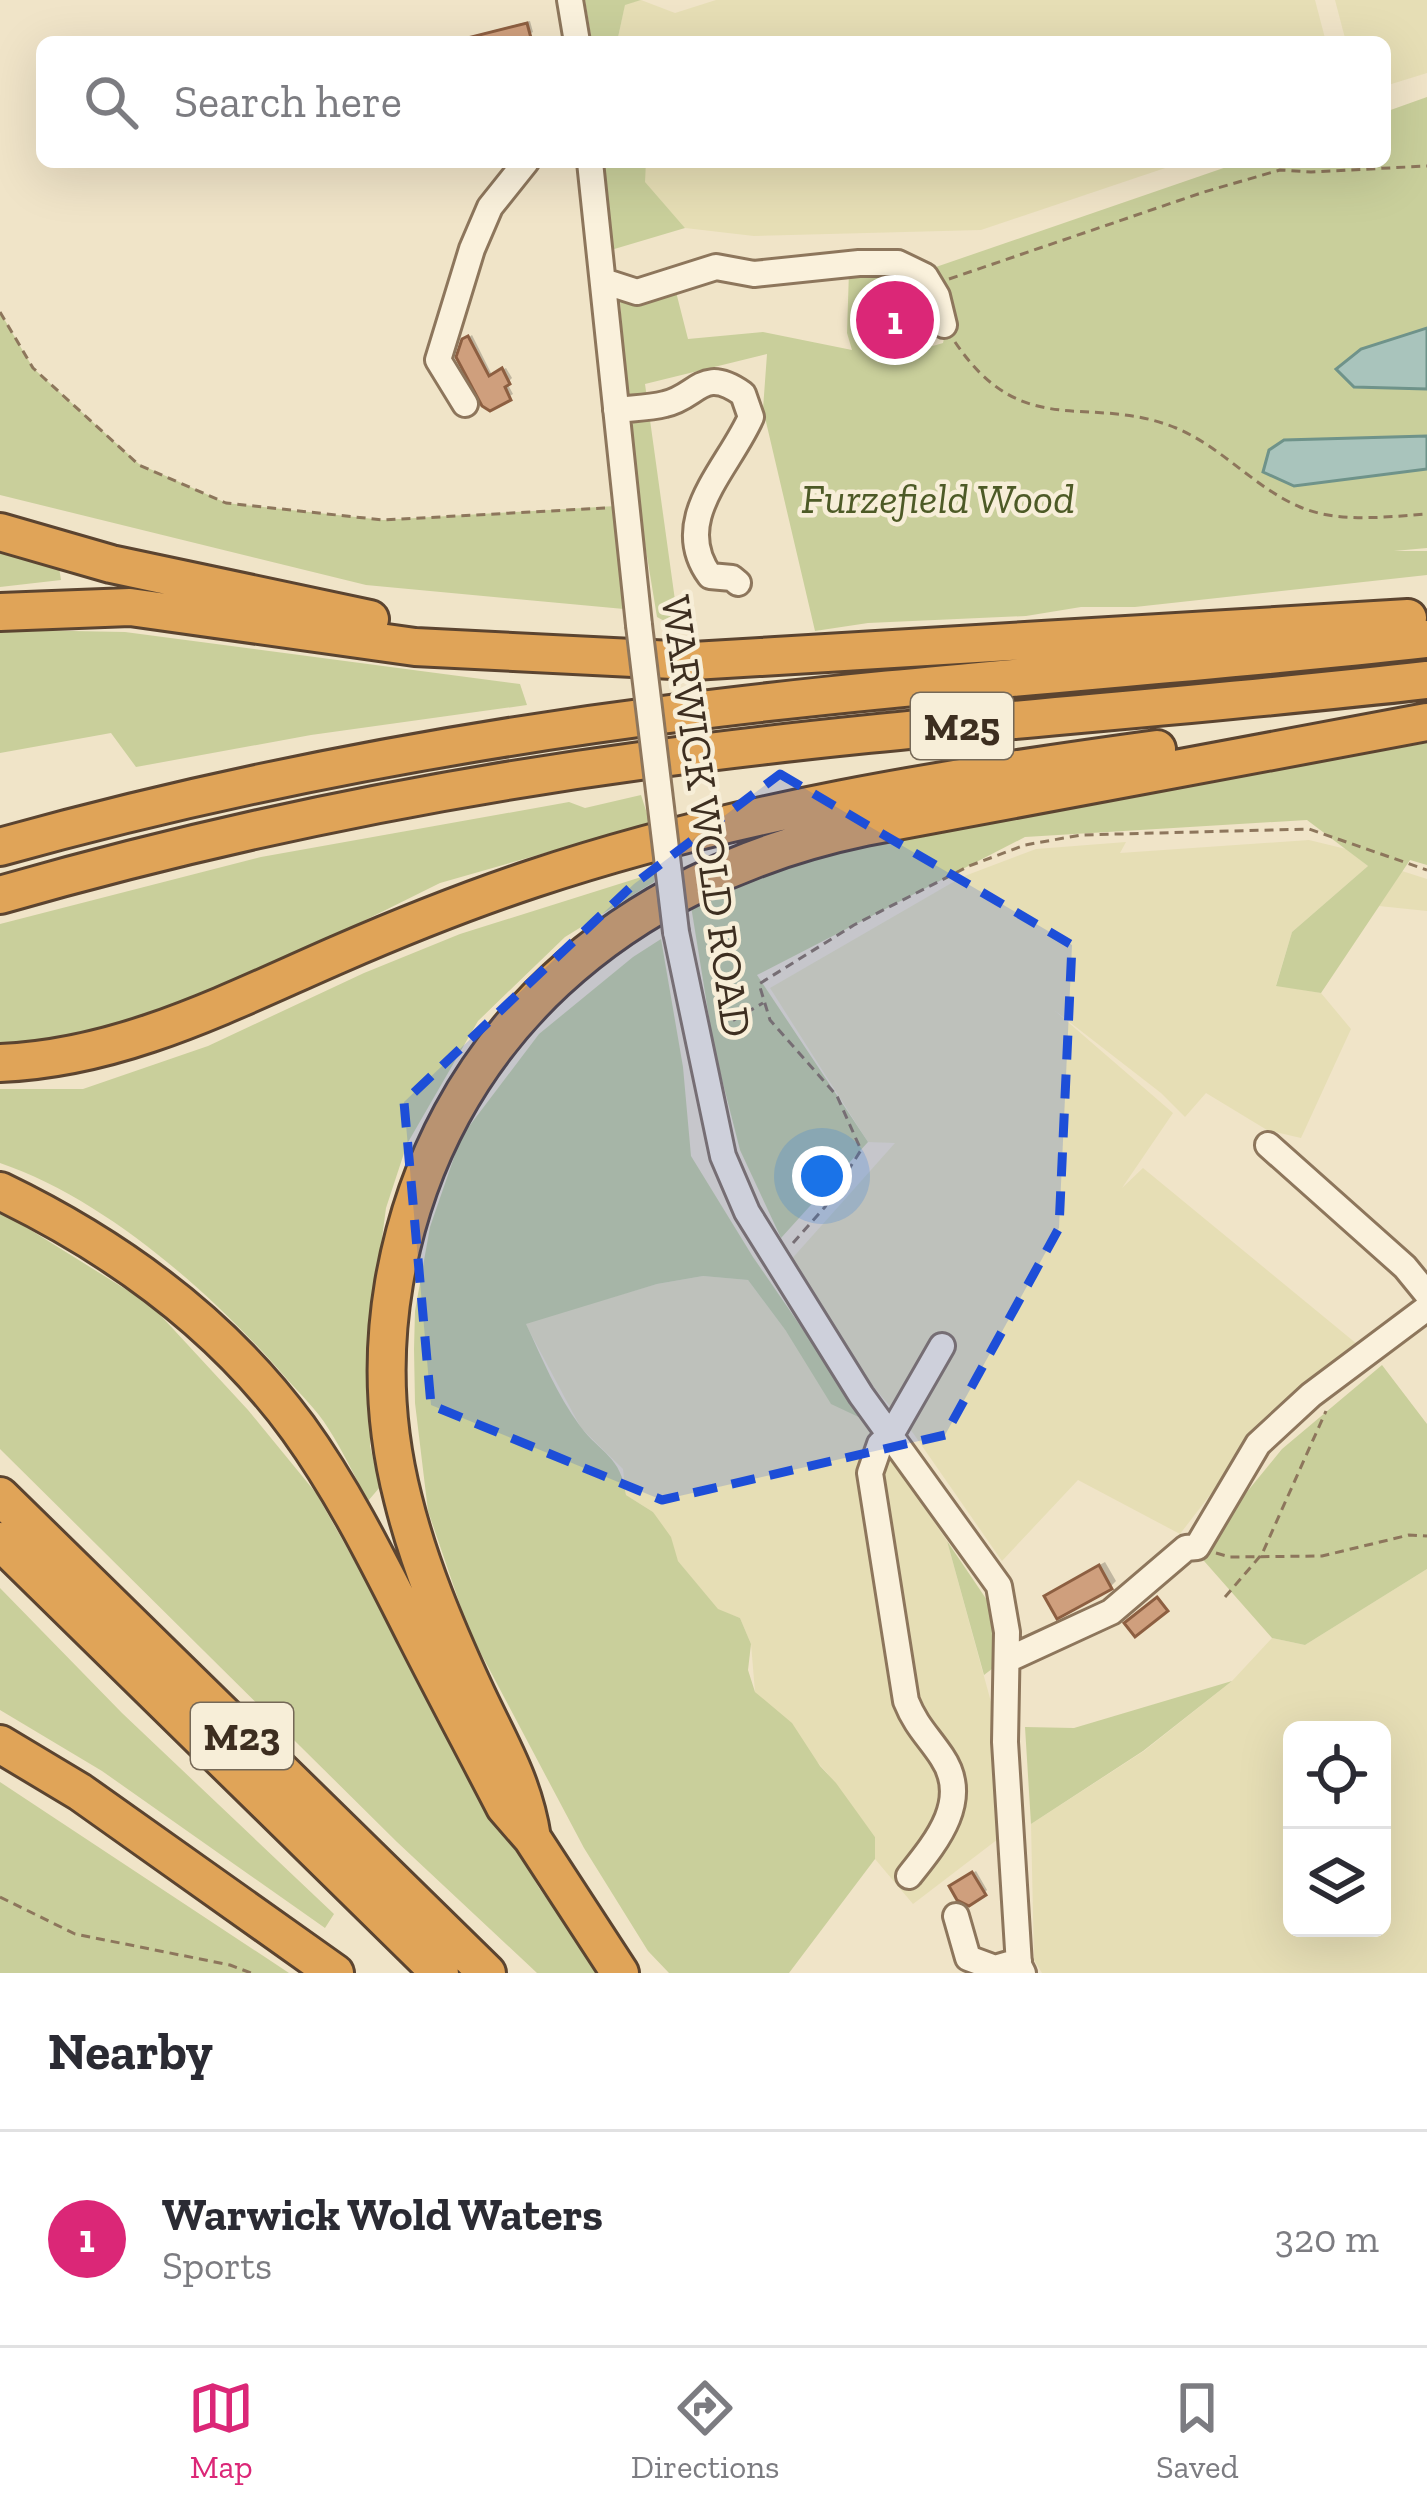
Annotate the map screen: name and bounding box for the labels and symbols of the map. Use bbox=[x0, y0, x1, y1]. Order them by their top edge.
pin: 1 bbox=[856, 275, 934, 365]
park label: Furzefield Wood bbox=[801, 473, 1075, 524]
street label: WARWICK WOLD ROAD bbox=[650, 592, 763, 1040]
road number: M25 bbox=[911, 693, 1013, 759]
your location bbox=[792, 1146, 852, 1206]
road number: M23 bbox=[191, 1703, 293, 1769]

